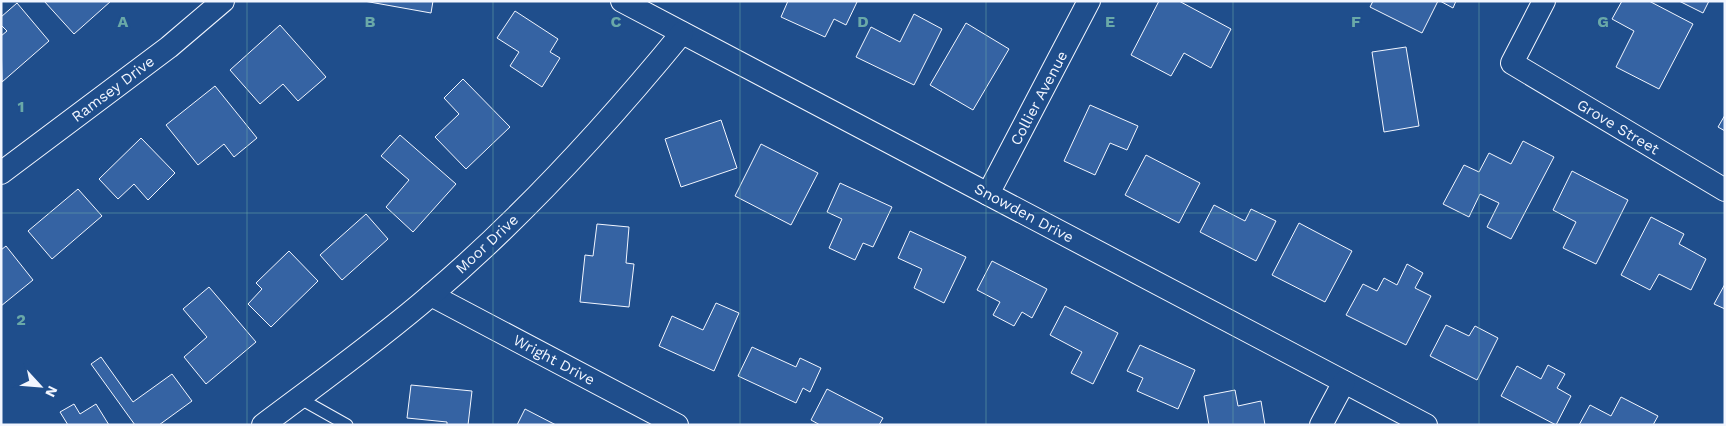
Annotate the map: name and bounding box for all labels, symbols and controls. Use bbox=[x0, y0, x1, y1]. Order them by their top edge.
text: A bbox=[118, 12, 129, 31]
text: B bbox=[365, 12, 376, 31]
text: C bbox=[611, 12, 622, 31]
text: D bbox=[857, 12, 869, 31]
text: E bbox=[1105, 12, 1115, 31]
text: F bbox=[1351, 12, 1361, 31]
text: G bbox=[1597, 12, 1609, 31]
street label: Collier Avenue bbox=[1007, 48, 1071, 148]
street label: Ramsey Drive bbox=[68, 52, 158, 126]
street label: Grove Street bbox=[1574, 95, 1663, 159]
text: 1 bbox=[18, 97, 24, 116]
street label: Snowden Drive bbox=[971, 179, 1077, 247]
street label: Moor Drive bbox=[452, 211, 522, 277]
text: 2 bbox=[16, 310, 26, 329]
street label: Wright Drive bbox=[510, 331, 598, 389]
north arrow bbox=[15, 361, 65, 411]
text: N bbox=[42, 384, 61, 400]

